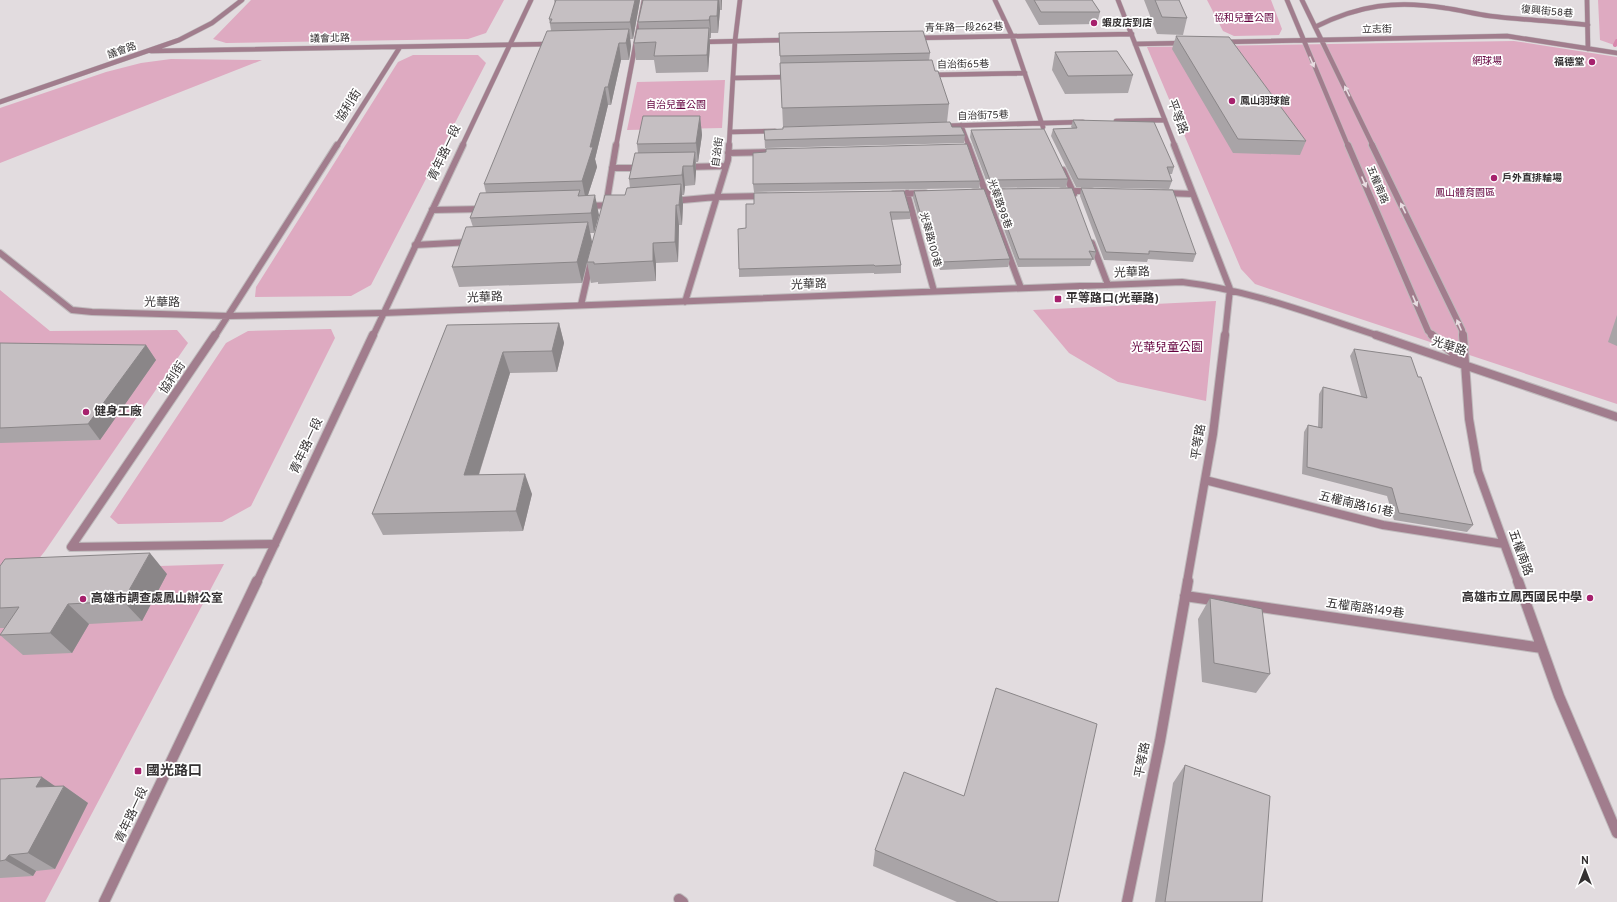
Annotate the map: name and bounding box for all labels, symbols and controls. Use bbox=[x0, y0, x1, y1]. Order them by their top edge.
street label: 復興街58巷 bbox=[1520, 3, 1574, 21]
park label: 協和兒童公園 bbox=[1214, 12, 1274, 25]
place label: 蝦皮店到店 bbox=[1102, 17, 1152, 30]
marker: 蝦皮店到店 bbox=[1089, 18, 1099, 28]
street label: 青年路一段262巷 bbox=[925, 21, 1003, 35]
street label: 立志街 bbox=[1362, 23, 1392, 37]
street label: 議會北路 bbox=[310, 32, 350, 46]
street label: 議會路 bbox=[106, 40, 138, 62]
park label: 網球場 bbox=[1472, 55, 1502, 68]
place label: 福德堂 bbox=[1554, 56, 1584, 69]
one-way arrow bbox=[1309, 57, 1315, 68]
marker: 福德堂 bbox=[1587, 57, 1597, 67]
street label: 自治街65巷 bbox=[937, 58, 989, 72]
one-way arrow bbox=[1344, 85, 1350, 97]
street label: 協利街 bbox=[332, 87, 366, 125]
place label: 鳳山羽球館 bbox=[1240, 95, 1290, 108]
marker: 鳳山羽球館 bbox=[1227, 96, 1237, 106]
street label: 平等路 bbox=[1163, 97, 1191, 137]
park label: 自治兒童公園 bbox=[646, 99, 706, 112]
street label: 自治街75巷 bbox=[957, 109, 1009, 123]
street label: 青年路一段 bbox=[425, 122, 465, 184]
street label: 自治街 bbox=[709, 136, 727, 168]
street label: 五權南路 bbox=[1363, 164, 1391, 206]
place label: 戶外直排輪場 bbox=[1502, 172, 1562, 185]
marker: 戶外直排輪場 bbox=[1489, 173, 1499, 183]
one-way arrow bbox=[1361, 176, 1367, 188]
street label: 光華路98巷 bbox=[984, 177, 1014, 231]
park label: 鳳山體育園區 bbox=[1435, 187, 1495, 200]
one-way arrow bbox=[1400, 203, 1406, 214]
street label: 光華路100巷 bbox=[916, 211, 944, 269]
street label: 光華路 bbox=[1114, 264, 1150, 282]
street label: 光華路 bbox=[791, 276, 827, 294]
street label: 光華路 bbox=[467, 289, 503, 307]
place label: 平等路口(光華路) bbox=[1066, 291, 1159, 307]
marker: 平等路口(光華路) bbox=[1053, 294, 1063, 304]
street label: 光華路 bbox=[144, 295, 180, 311]
one-way arrow bbox=[1412, 296, 1418, 307]
one-way arrow bbox=[1456, 319, 1462, 331]
street label: 光華路 bbox=[1429, 334, 1469, 360]
park label: 光華兒童公園 bbox=[1131, 340, 1203, 356]
street label: 協利街 bbox=[156, 359, 190, 397]
place label: 健身工廠 bbox=[94, 404, 142, 420]
marker: 健身工廠 bbox=[81, 407, 91, 417]
street label: 青年路一段 bbox=[287, 415, 327, 477]
street label: 平等路 bbox=[1188, 423, 1210, 461]
street label: 五權南路161巷 bbox=[1317, 489, 1395, 521]
street label: 五權南路 bbox=[1504, 528, 1536, 578]
place label: 高雄市立鳳西國民中學 bbox=[1462, 590, 1582, 606]
place label: 高雄市調查處鳳山辦公室 bbox=[91, 591, 223, 607]
marker: 高雄市立鳳西國民中學 bbox=[1585, 593, 1595, 603]
marker: 高雄市調查處鳳山辦公室 bbox=[78, 594, 88, 604]
street label: 五權南路149巷 bbox=[1325, 596, 1405, 622]
street label: 平等路 bbox=[1132, 741, 1154, 779]
place label: 國光路口 bbox=[146, 763, 202, 780]
marker: 國光路口 bbox=[133, 766, 143, 776]
street label: 青年路一段 bbox=[112, 784, 152, 846]
north arrow bbox=[1565, 850, 1605, 890]
text: N bbox=[1581, 854, 1589, 868]

